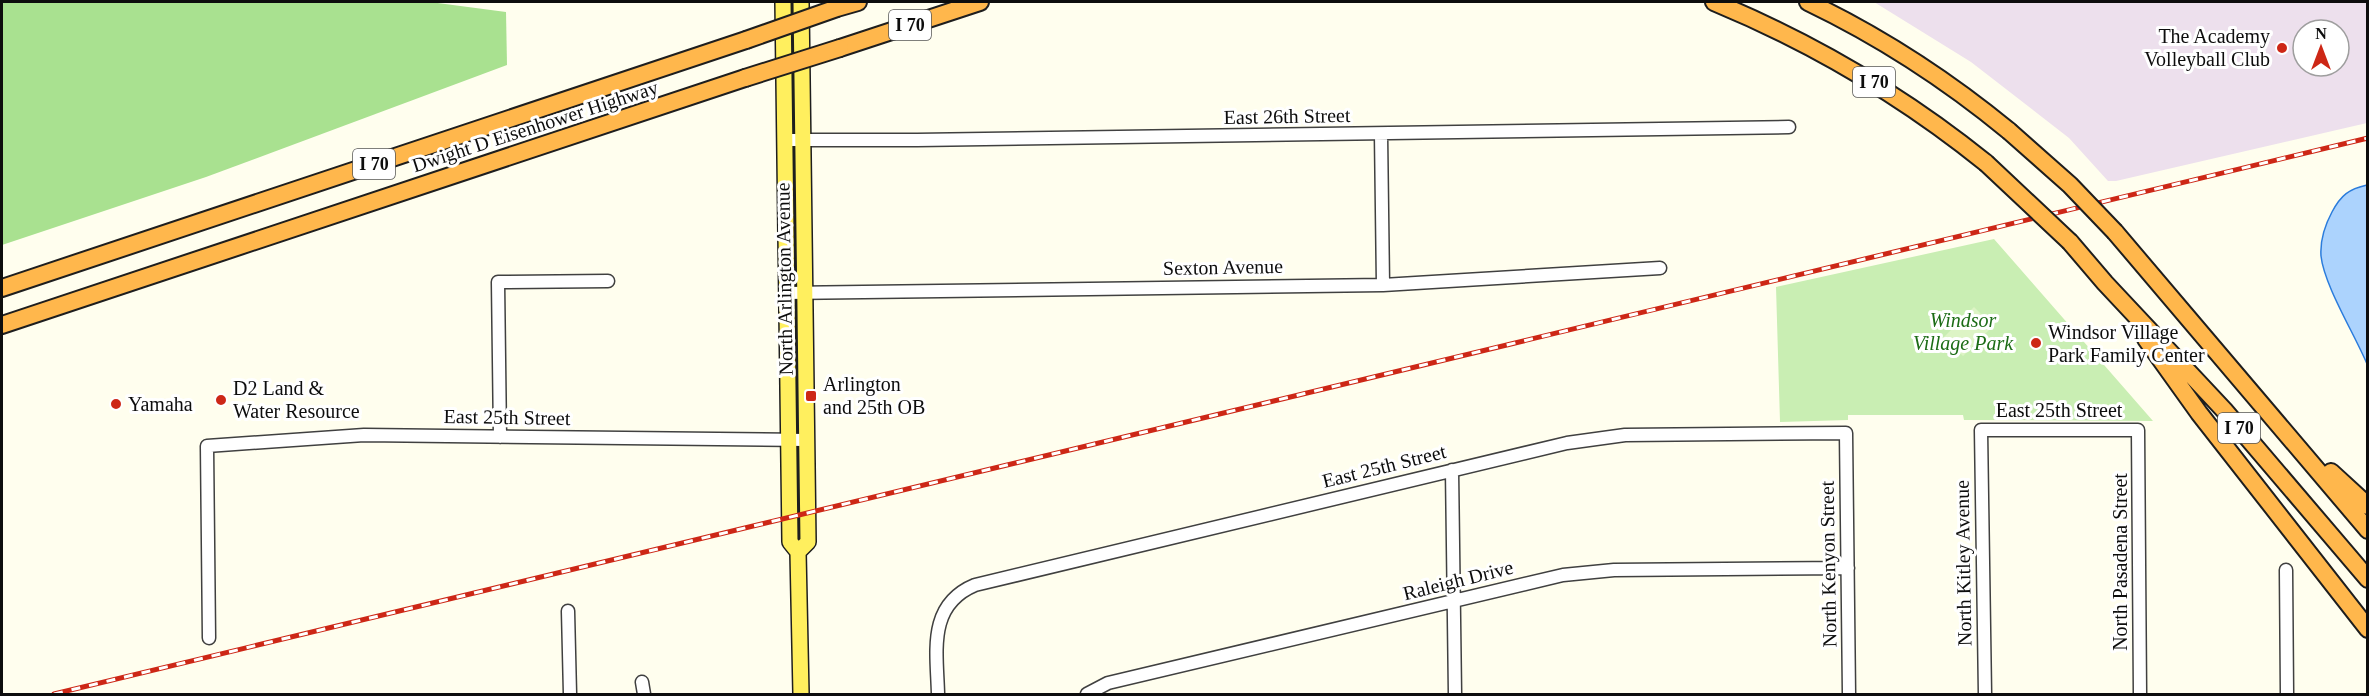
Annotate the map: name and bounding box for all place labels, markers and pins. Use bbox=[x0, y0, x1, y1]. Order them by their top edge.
place label: The Academy Volleyball Club bbox=[2144, 25, 2270, 71]
marker: The Academy Volleyball Club bbox=[2275, 41, 2289, 55]
place label: Windsor Village Park Family Center bbox=[2048, 321, 2205, 367]
marker: Windsor Village Park Family Center bbox=[2029, 336, 2043, 350]
place label: Arlington and 25th OB bbox=[823, 373, 925, 418]
place label: D2 Land & Water Resource bbox=[233, 377, 360, 422]
marker: Arlington and 25th OB bbox=[804, 389, 818, 403]
place label: Yamaha bbox=[128, 393, 193, 415]
marker: D2 Land & Water Resource bbox=[214, 393, 228, 407]
marker: Yamaha bbox=[109, 397, 123, 411]

